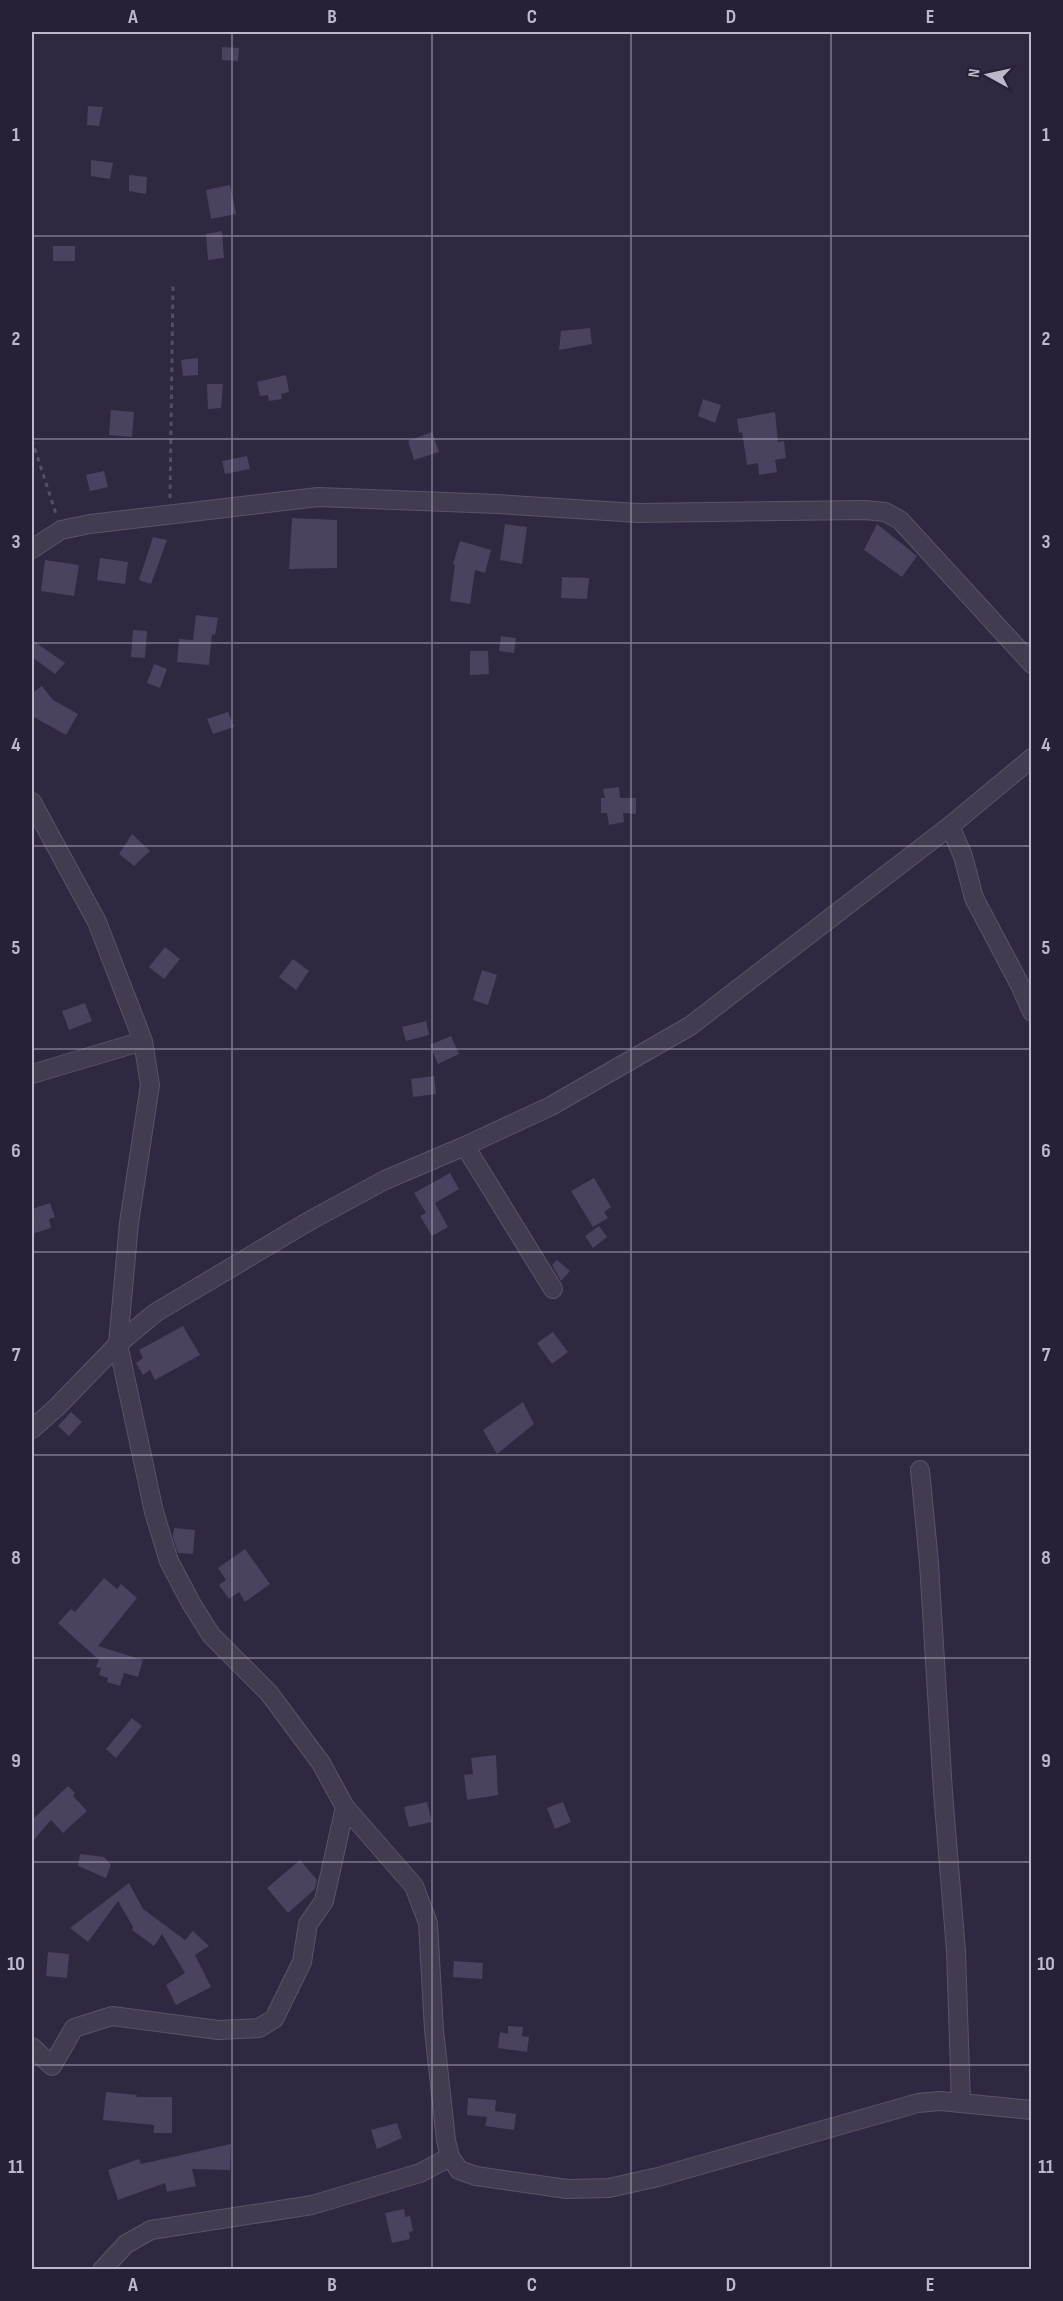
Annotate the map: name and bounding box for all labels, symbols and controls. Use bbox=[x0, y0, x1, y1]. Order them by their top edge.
text: A bbox=[127, 5, 138, 29]
text: B bbox=[327, 5, 337, 29]
text: C bbox=[527, 5, 537, 29]
text: D bbox=[726, 5, 736, 29]
text: E bbox=[926, 5, 934, 29]
north arrow bbox=[958, 45, 1018, 105]
text: N bbox=[965, 68, 985, 79]
text: 1 bbox=[12, 123, 20, 147]
text: 1 bbox=[1042, 123, 1050, 147]
text: 2 bbox=[12, 327, 20, 351]
text: 2 bbox=[1042, 327, 1050, 351]
text: 3 bbox=[12, 530, 21, 554]
text: 3 bbox=[1042, 530, 1051, 554]
text: 4 bbox=[11, 733, 21, 757]
text: 4 bbox=[1041, 733, 1051, 757]
text: 5 bbox=[12, 936, 21, 960]
text: 5 bbox=[1042, 936, 1051, 960]
text: 6 bbox=[11, 1139, 21, 1163]
text: 6 bbox=[1041, 1139, 1051, 1163]
text: 7 bbox=[12, 1343, 21, 1367]
text: 7 bbox=[1042, 1343, 1051, 1367]
text: 8 bbox=[11, 1546, 21, 1570]
text: 8 bbox=[1041, 1546, 1051, 1570]
text: 9 bbox=[11, 1749, 21, 1773]
text: 9 bbox=[1041, 1749, 1051, 1773]
text: 10 bbox=[7, 1952, 25, 1976]
text: 10 bbox=[1037, 1952, 1055, 1976]
text: 11 bbox=[8, 2155, 24, 2179]
text: 11 bbox=[1038, 2155, 1054, 2179]
text: A bbox=[127, 2273, 138, 2297]
text: B bbox=[327, 2273, 337, 2297]
text: C bbox=[527, 2273, 537, 2297]
text: D bbox=[726, 2273, 736, 2297]
text: E bbox=[926, 2273, 934, 2297]

